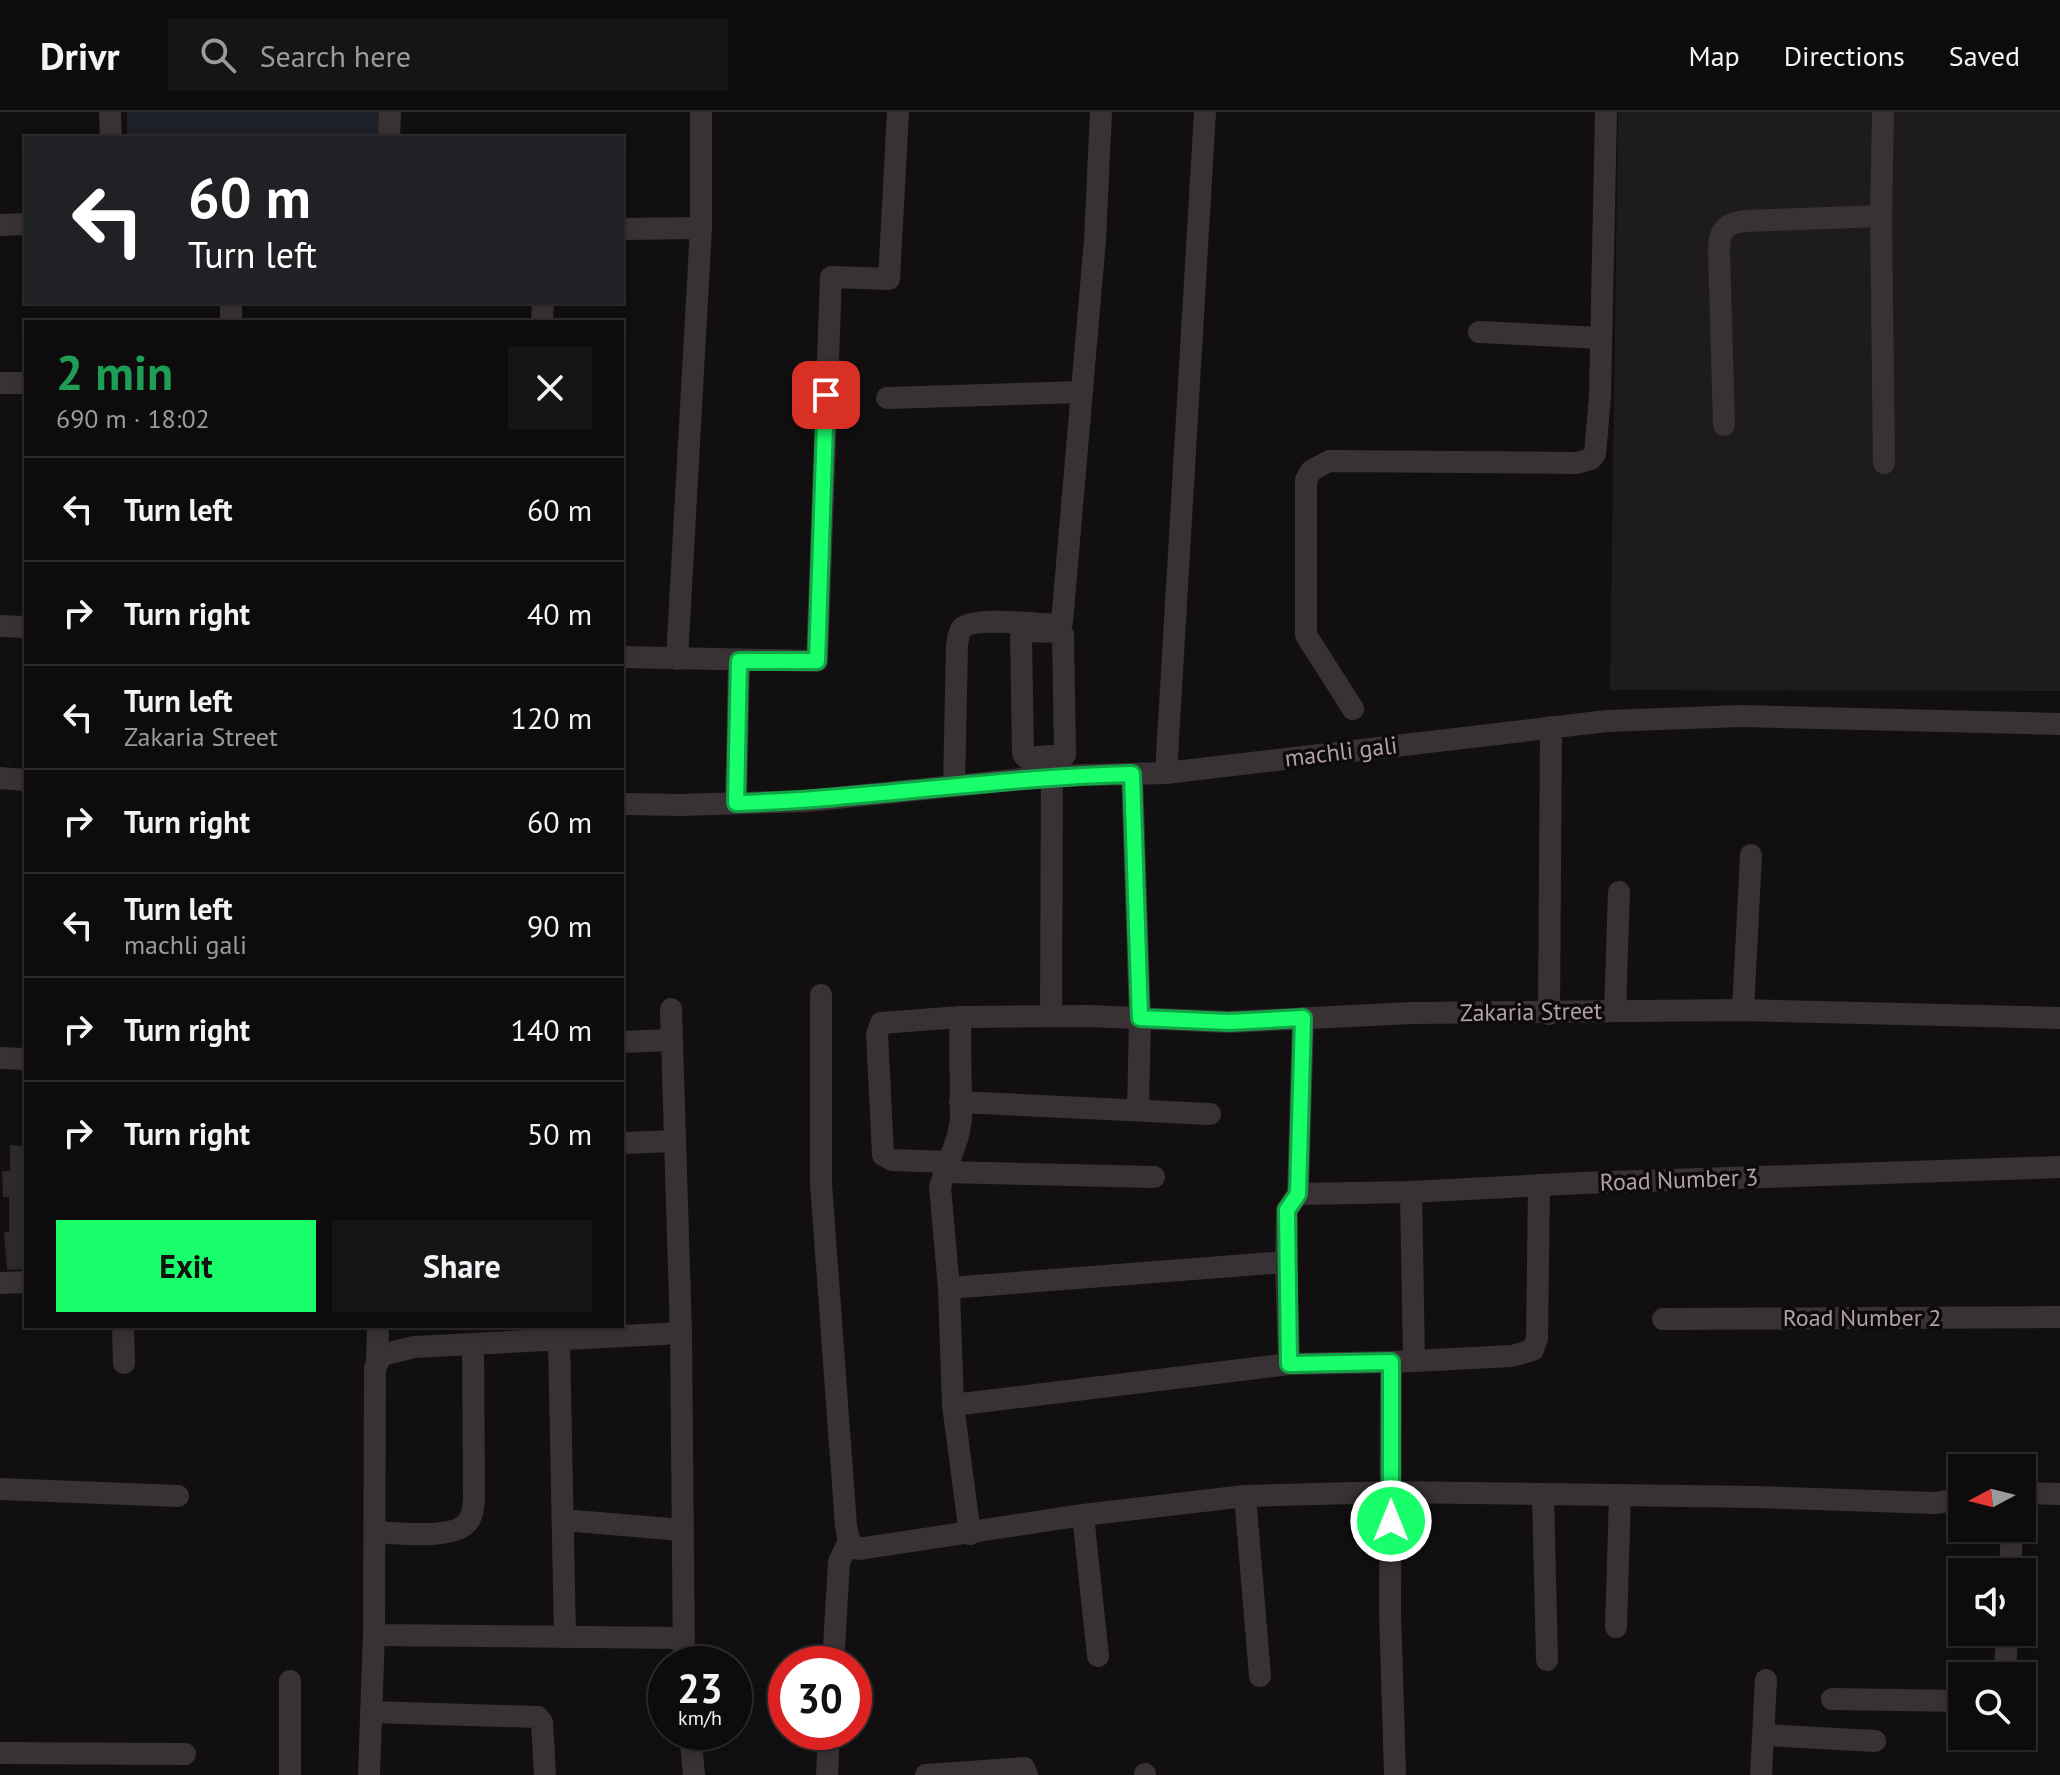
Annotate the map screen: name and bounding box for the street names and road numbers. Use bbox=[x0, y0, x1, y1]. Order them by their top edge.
street label: machli gali bbox=[1283, 729, 1399, 774]
street label: Zakaria Street bbox=[1460, 995, 1602, 1028]
street label: Road Number 3 bbox=[1599, 1161, 1759, 1198]
street label: Road Number 2 bbox=[1783, 1302, 1941, 1333]

